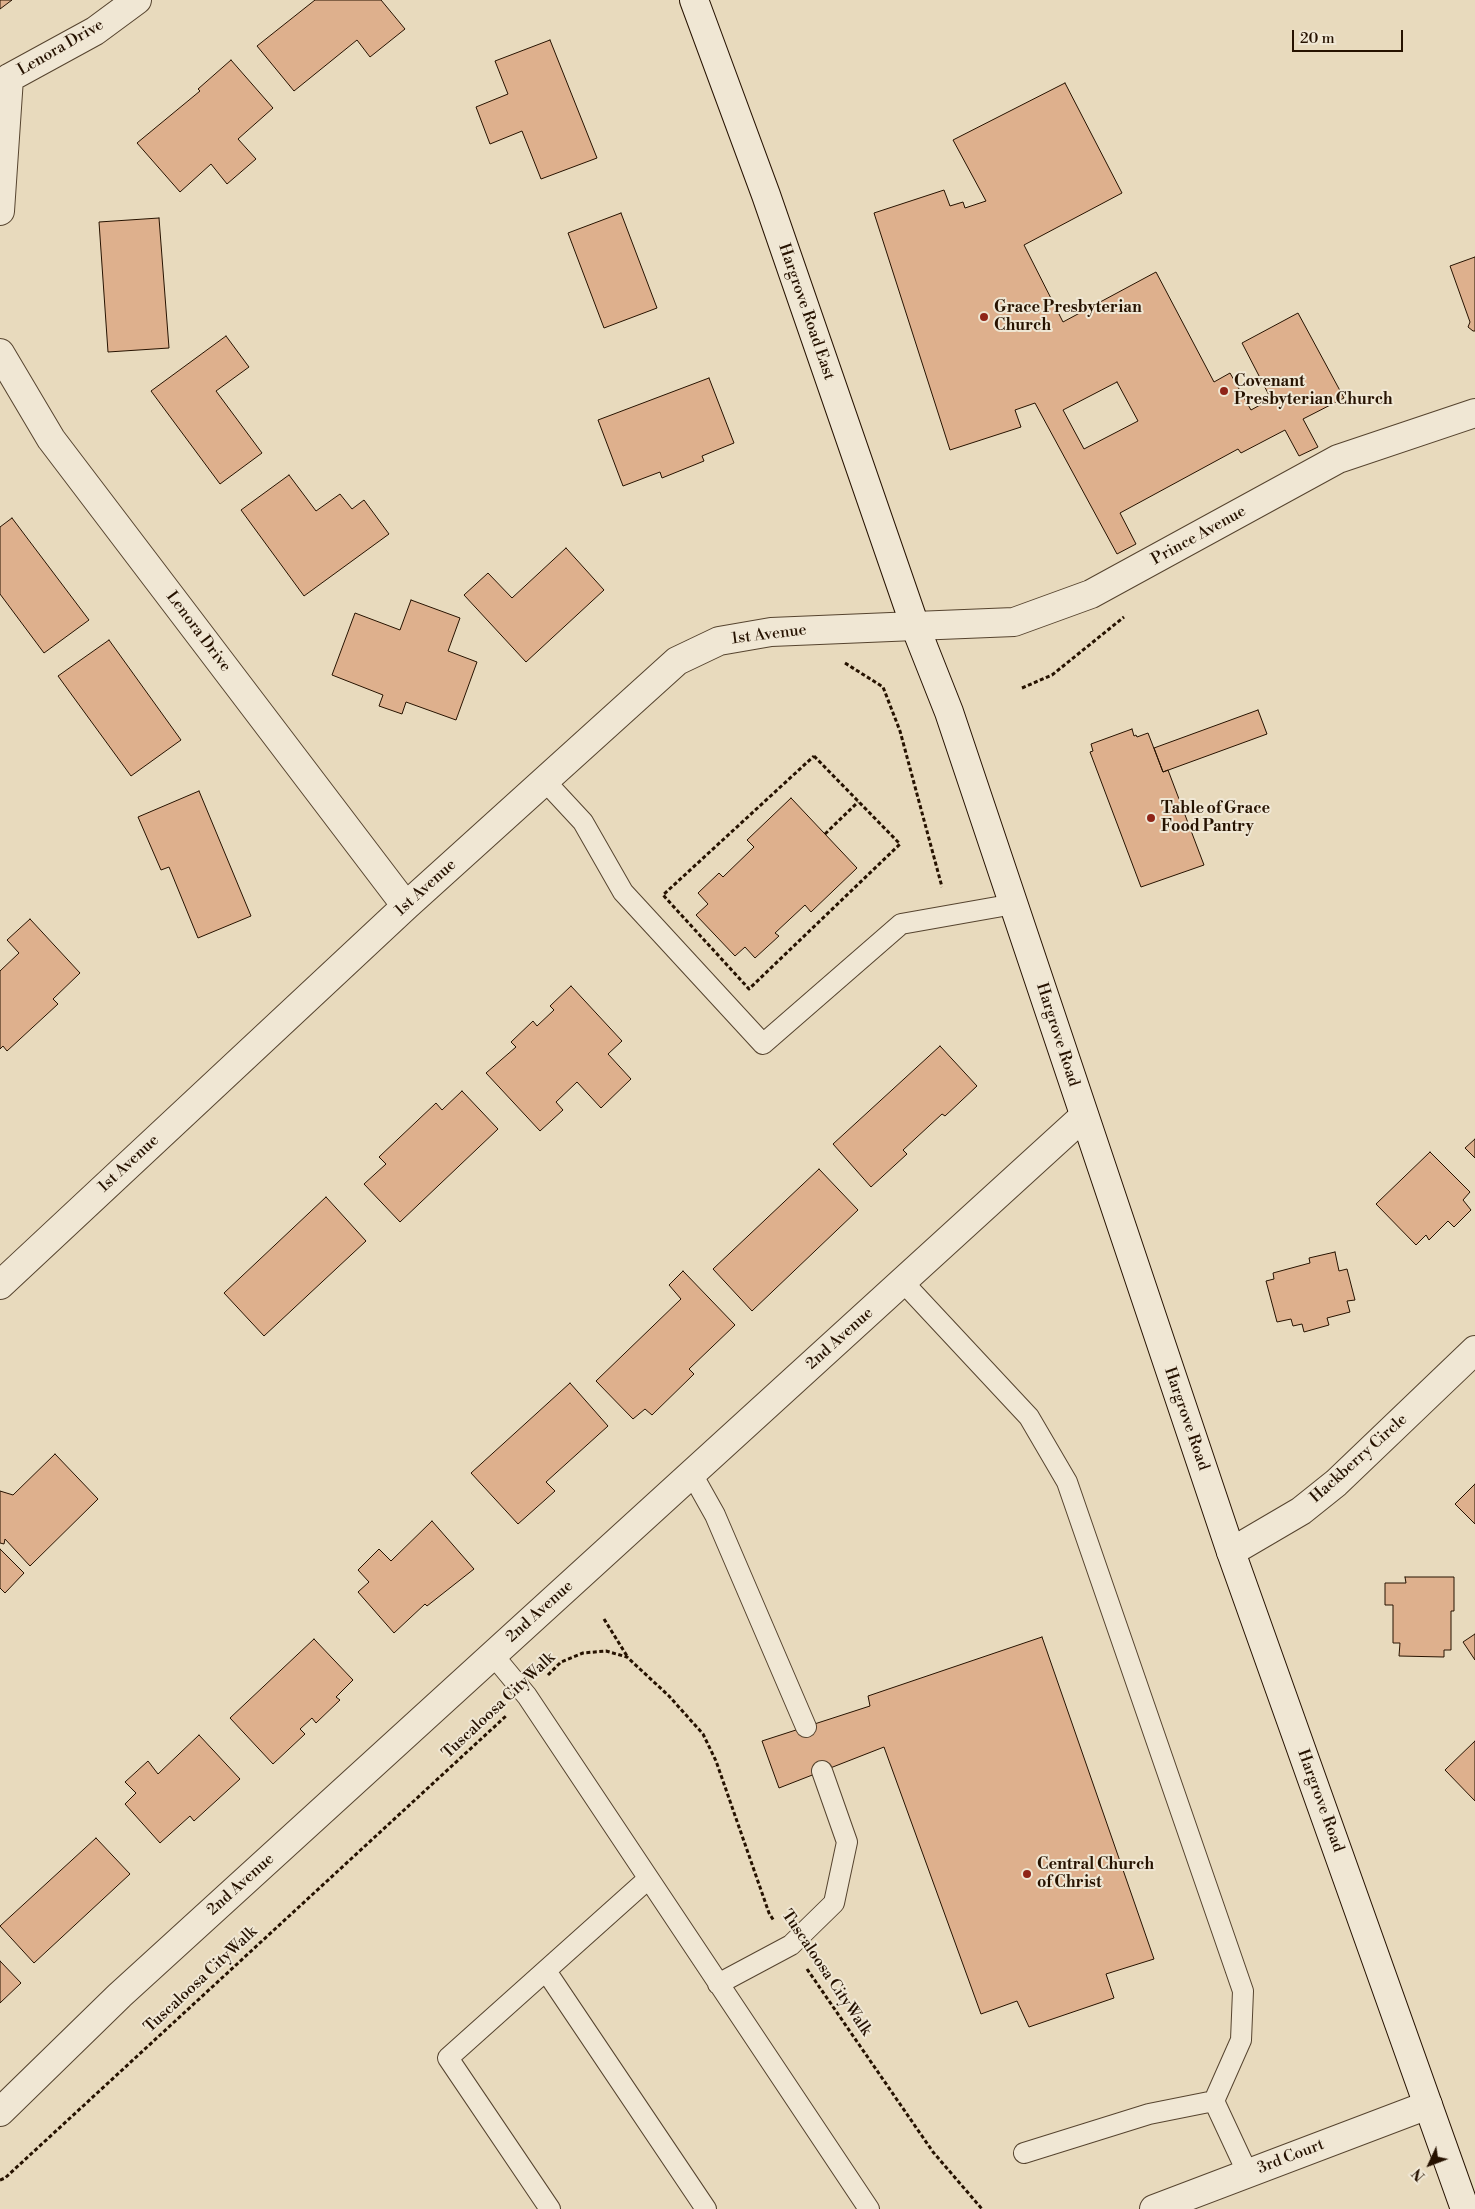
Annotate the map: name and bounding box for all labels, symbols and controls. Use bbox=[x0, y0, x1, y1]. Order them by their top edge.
street label: Lenora Drive bbox=[15, 16, 107, 80]
scale bar bbox=[1295, 20, 1406, 52]
text: 20 m bbox=[1300, 29, 1335, 48]
street label: Hargrove Road East bbox=[774, 241, 838, 383]
place label: Grace Presbyterian Church bbox=[994, 298, 1142, 336]
marker: Grace Presbyterian Church bbox=[978, 311, 990, 323]
place label: Covenant Presbyterian Church bbox=[1234, 372, 1393, 410]
marker: Covenant Presbyterian Church bbox=[1218, 385, 1230, 397]
street label: Prince Avenue bbox=[1148, 502, 1250, 570]
street label: Lenora Drive bbox=[161, 588, 235, 676]
street label: 1st Avenue bbox=[730, 621, 808, 649]
place label: Table of Grace Food Pantry bbox=[1161, 799, 1270, 837]
marker: Table of Grace Food Pantry bbox=[1145, 812, 1157, 824]
street label: 1st Avenue bbox=[391, 856, 461, 920]
street label: Hargrove Road bbox=[1031, 981, 1083, 1089]
street label: 1st Avenue bbox=[95, 1131, 163, 1197]
street label: 2nd Avenue bbox=[802, 1304, 878, 1374]
street label: Hargrove Road bbox=[1159, 1365, 1213, 1473]
street label: Hackberry Circle bbox=[1306, 1410, 1412, 1508]
street label: 2nd Avenue bbox=[502, 1577, 578, 1647]
street label: Tuscaloosa CityWalk bbox=[438, 1649, 560, 1763]
street label: Hargrove Road bbox=[1293, 1747, 1347, 1855]
street label: 2nd Avenue bbox=[203, 1850, 279, 1920]
place label: Central Church of Christ bbox=[1037, 1855, 1154, 1893]
marker: Central Church of Christ bbox=[1021, 1868, 1033, 1880]
street label: Tuscaloosa CityWalk bbox=[777, 1906, 875, 2040]
street label: Tuscaloosa CityWalk bbox=[140, 1923, 262, 2037]
street label: 3rd Court bbox=[1255, 2135, 1327, 2179]
north arrow bbox=[1405, 2139, 1455, 2189]
text: N bbox=[1409, 2164, 1429, 2184]

